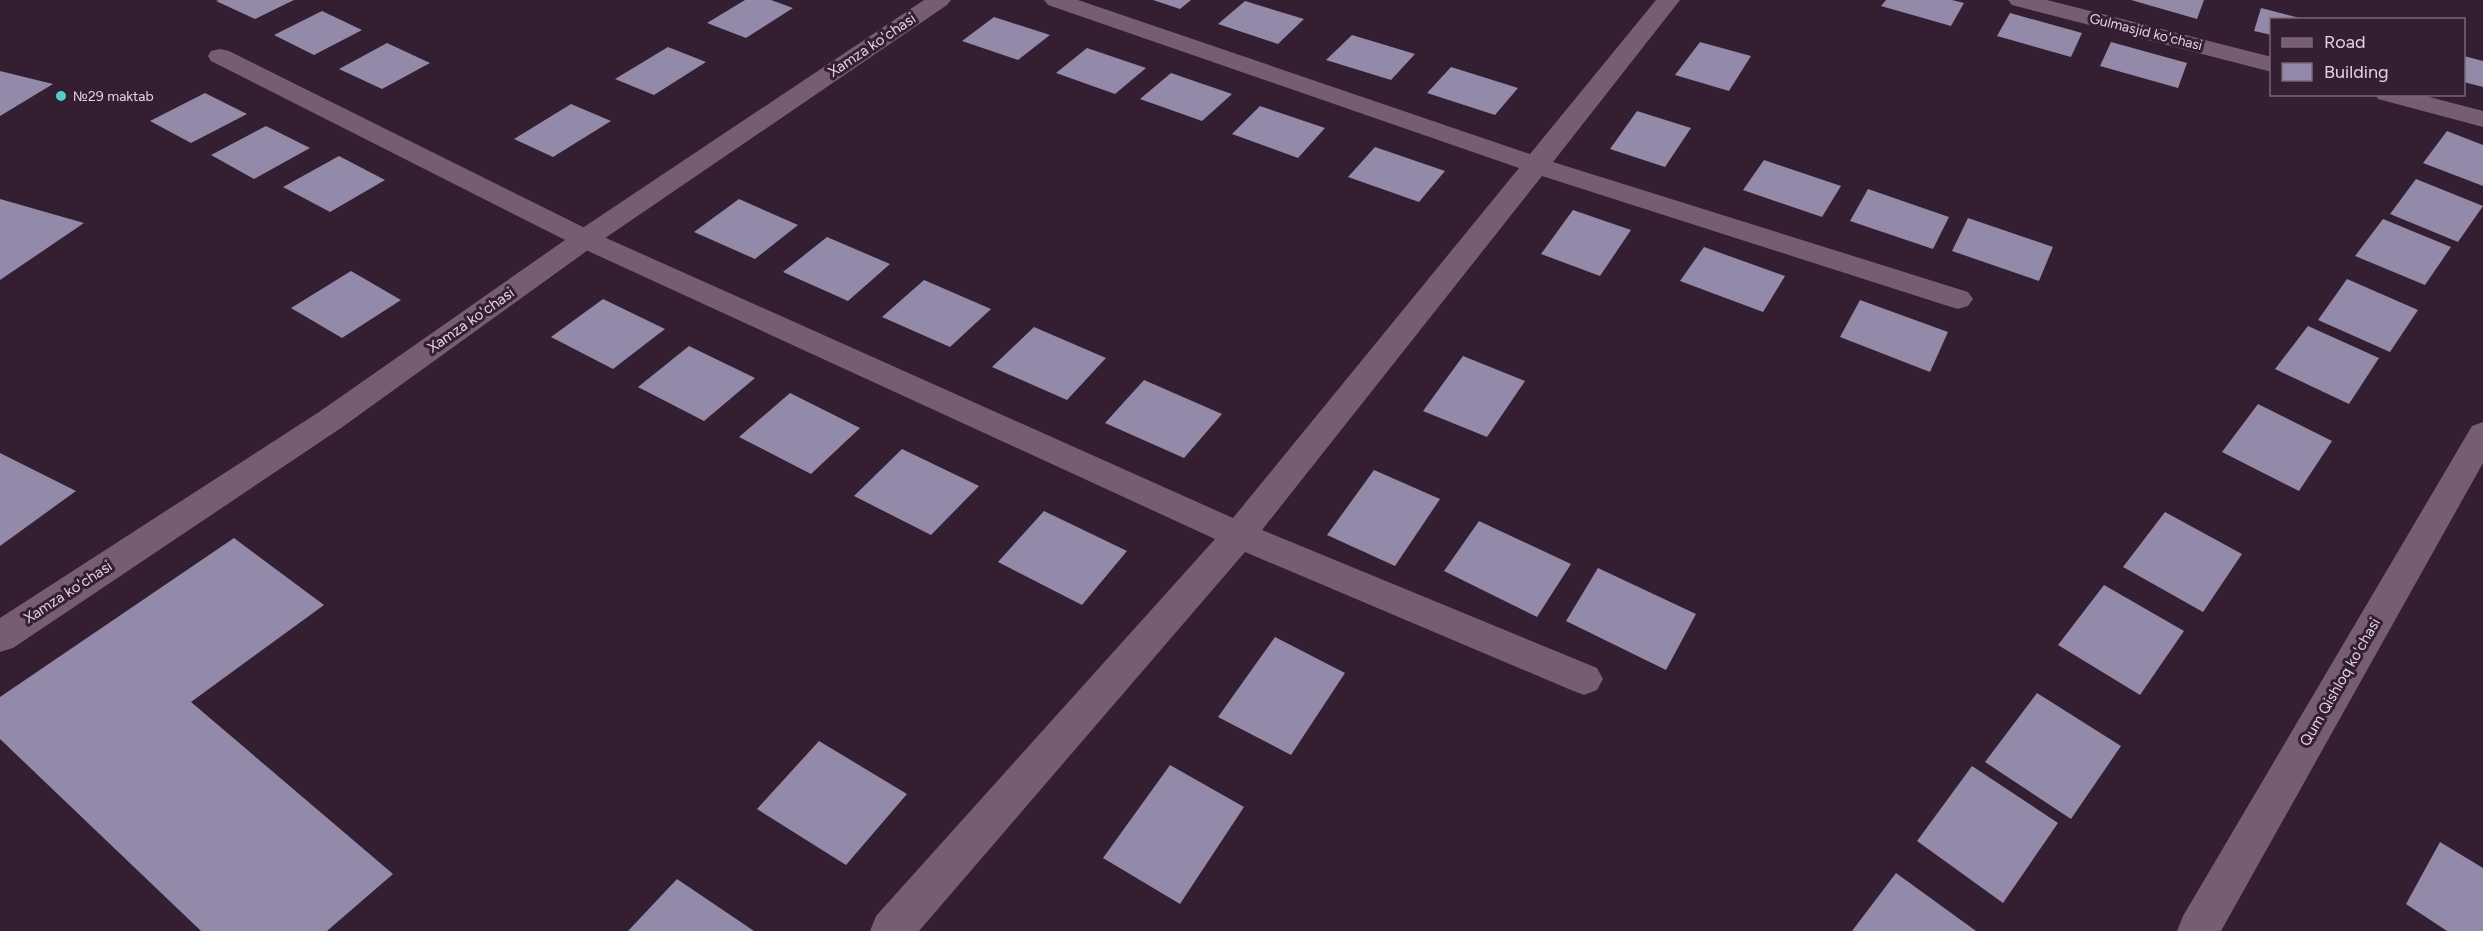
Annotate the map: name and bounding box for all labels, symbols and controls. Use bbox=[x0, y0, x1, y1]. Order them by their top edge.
street label: Xamza ko'chasi bbox=[825, 9, 919, 81]
street label: Gulmasjid ko'chasi bbox=[2088, 10, 2204, 54]
legend bbox=[2270, 18, 2465, 96]
text: Road bbox=[2324, 31, 2365, 53]
text: Building bbox=[2324, 61, 2389, 83]
place label: №29 maktab bbox=[73, 88, 154, 105]
marker: №29 maktab bbox=[54, 89, 68, 103]
street label: Xamza ko'chasi bbox=[424, 284, 518, 356]
street label: Xamza ko'chasi bbox=[21, 557, 115, 627]
street label: Qum Qishloq ko'chasi bbox=[2296, 615, 2384, 749]

